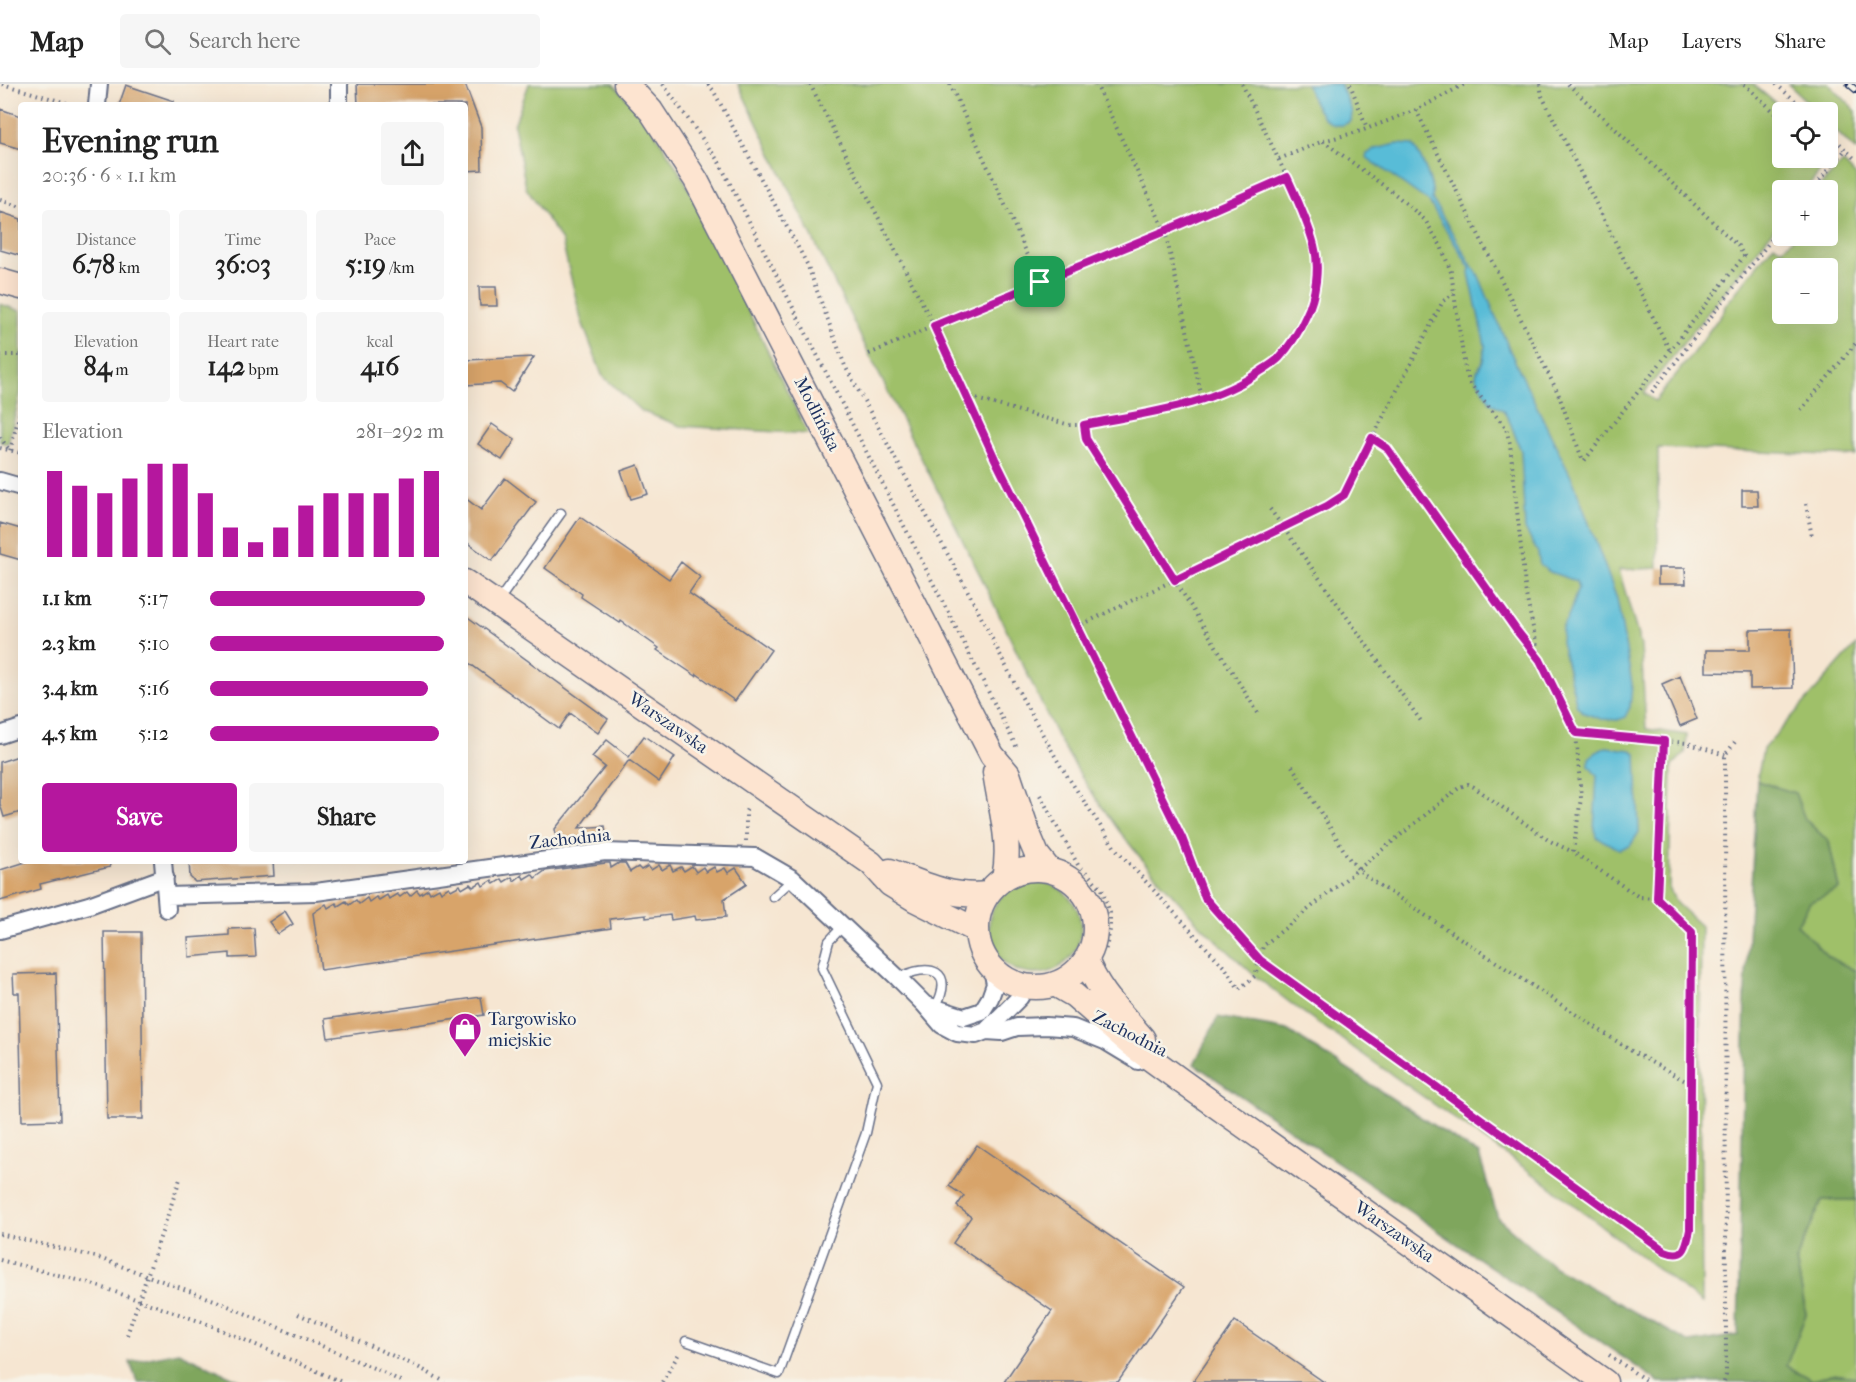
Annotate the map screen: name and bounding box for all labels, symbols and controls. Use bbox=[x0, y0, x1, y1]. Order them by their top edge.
search box bbox=[120, 14, 540, 68]
text: Map bbox=[30, 25, 84, 58]
icon: search bbox=[141, 25, 174, 58]
text: Search here bbox=[189, 28, 300, 54]
text: Map bbox=[1608, 29, 1649, 53]
text: Layers bbox=[1682, 29, 1741, 53]
text: Share bbox=[1774, 29, 1826, 53]
map controls bbox=[1772, 102, 1838, 324]
button: locate bbox=[1772, 102, 1838, 168]
text: Evening run bbox=[42, 122, 219, 161]
button: share bbox=[381, 122, 444, 185]
text: 20:36 · 6 × 1.1 km bbox=[42, 164, 176, 187]
button: + bbox=[1772, 180, 1838, 246]
text: Distance bbox=[76, 230, 136, 249]
text: Time bbox=[225, 230, 261, 249]
text: Pace bbox=[364, 230, 396, 249]
text: 6.78 bbox=[72, 249, 115, 280]
text: 36:03 bbox=[215, 249, 271, 280]
text: 5:19 bbox=[345, 249, 386, 280]
pin bbox=[1014, 256, 1065, 307]
text: km bbox=[115, 258, 140, 277]
text: /km bbox=[386, 258, 415, 277]
button: − bbox=[1772, 258, 1838, 324]
icon: arrive bbox=[1023, 265, 1056, 298]
text: Elevation bbox=[74, 332, 138, 351]
text: Heart rate bbox=[207, 332, 279, 351]
text: kcal bbox=[367, 332, 393, 351]
text: 84 bbox=[83, 351, 112, 382]
text: 142 bbox=[207, 351, 245, 382]
text: 416 bbox=[361, 351, 399, 382]
text: m bbox=[112, 360, 129, 379]
text: bpm bbox=[245, 360, 279, 379]
street label: Modlińska bbox=[789, 374, 845, 455]
text: Elevation bbox=[42, 420, 123, 443]
text: 281–292 m bbox=[356, 420, 444, 443]
text: 1.1 km bbox=[42, 587, 91, 610]
text: 5:17 bbox=[138, 587, 168, 610]
text: 2.3 km bbox=[42, 632, 96, 655]
text: 5:10 bbox=[138, 632, 170, 655]
text: 3.4 km bbox=[42, 677, 98, 700]
text: 5:16 bbox=[138, 677, 169, 700]
street label: Warszawska bbox=[623, 687, 713, 759]
text: 4.5 km bbox=[42, 722, 97, 745]
text: 5:12 bbox=[138, 722, 169, 745]
button: Save bbox=[42, 783, 237, 852]
button: Share bbox=[249, 783, 444, 852]
street label: Zachodnia bbox=[528, 824, 612, 854]
street label: Zachodnia bbox=[1089, 1006, 1172, 1062]
place label: Targowisko miejskie bbox=[488, 1009, 576, 1051]
shop icon: Targowisko miejskie bbox=[447, 1011, 483, 1058]
street label: Warszawska bbox=[1349, 1196, 1439, 1268]

